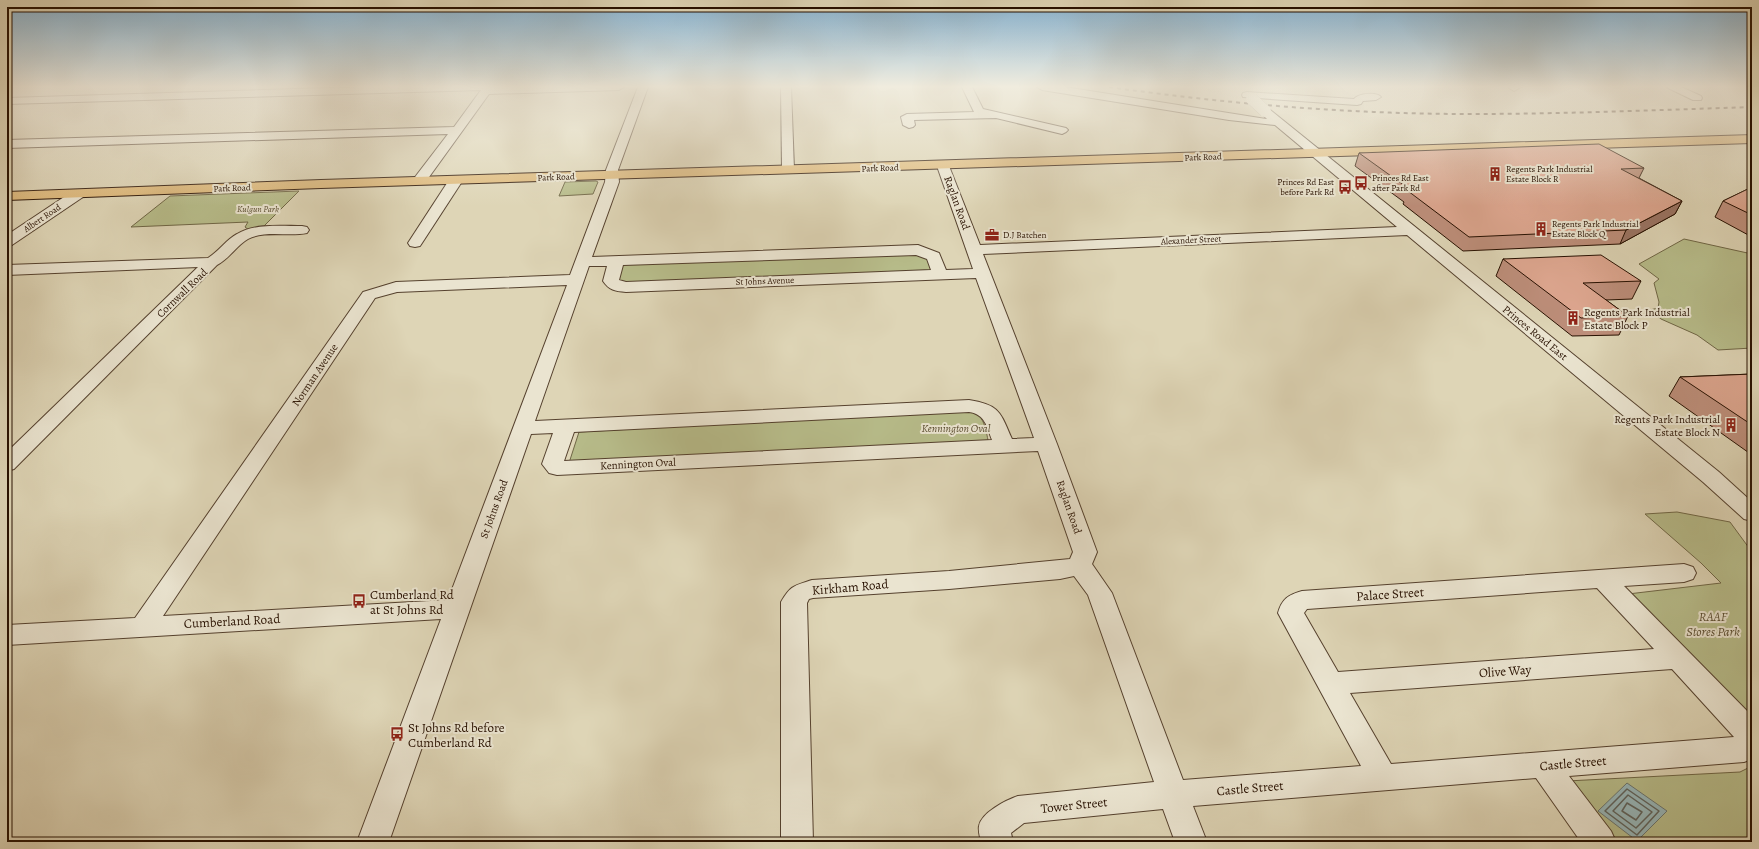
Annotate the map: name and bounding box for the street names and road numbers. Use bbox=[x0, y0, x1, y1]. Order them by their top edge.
street label: Park Road bbox=[1184, 150, 1222, 164]
street label: Park Road bbox=[861, 161, 899, 175]
street label: Park Road bbox=[537, 170, 575, 184]
street label: Raglan Road bbox=[940, 174, 974, 232]
street label: Park Road bbox=[213, 181, 251, 195]
street label: Albert Road bbox=[20, 201, 63, 236]
street label: Alexander Street bbox=[1159, 232, 1222, 248]
street label: Cornwall Road bbox=[153, 265, 211, 321]
street label: St Johns Avenue bbox=[736, 274, 794, 288]
street label: Princes Road East bbox=[1499, 302, 1571, 364]
street label: Norman Avenue bbox=[288, 341, 342, 409]
street label: Kennington Oval bbox=[600, 455, 677, 473]
street label: St Johns Road bbox=[476, 477, 512, 541]
street label: Raglan Road bbox=[1053, 478, 1085, 536]
street label: Kirkham Road bbox=[811, 575, 889, 599]
street label: Palace Street bbox=[1356, 583, 1425, 605]
street label: Cumberland Road bbox=[183, 610, 281, 632]
street label: Olive Way bbox=[1478, 661, 1532, 681]
street label: Castle Street bbox=[1539, 752, 1608, 774]
street label: Castle Street bbox=[1216, 777, 1285, 799]
street label: Tower Street bbox=[1040, 793, 1109, 817]

